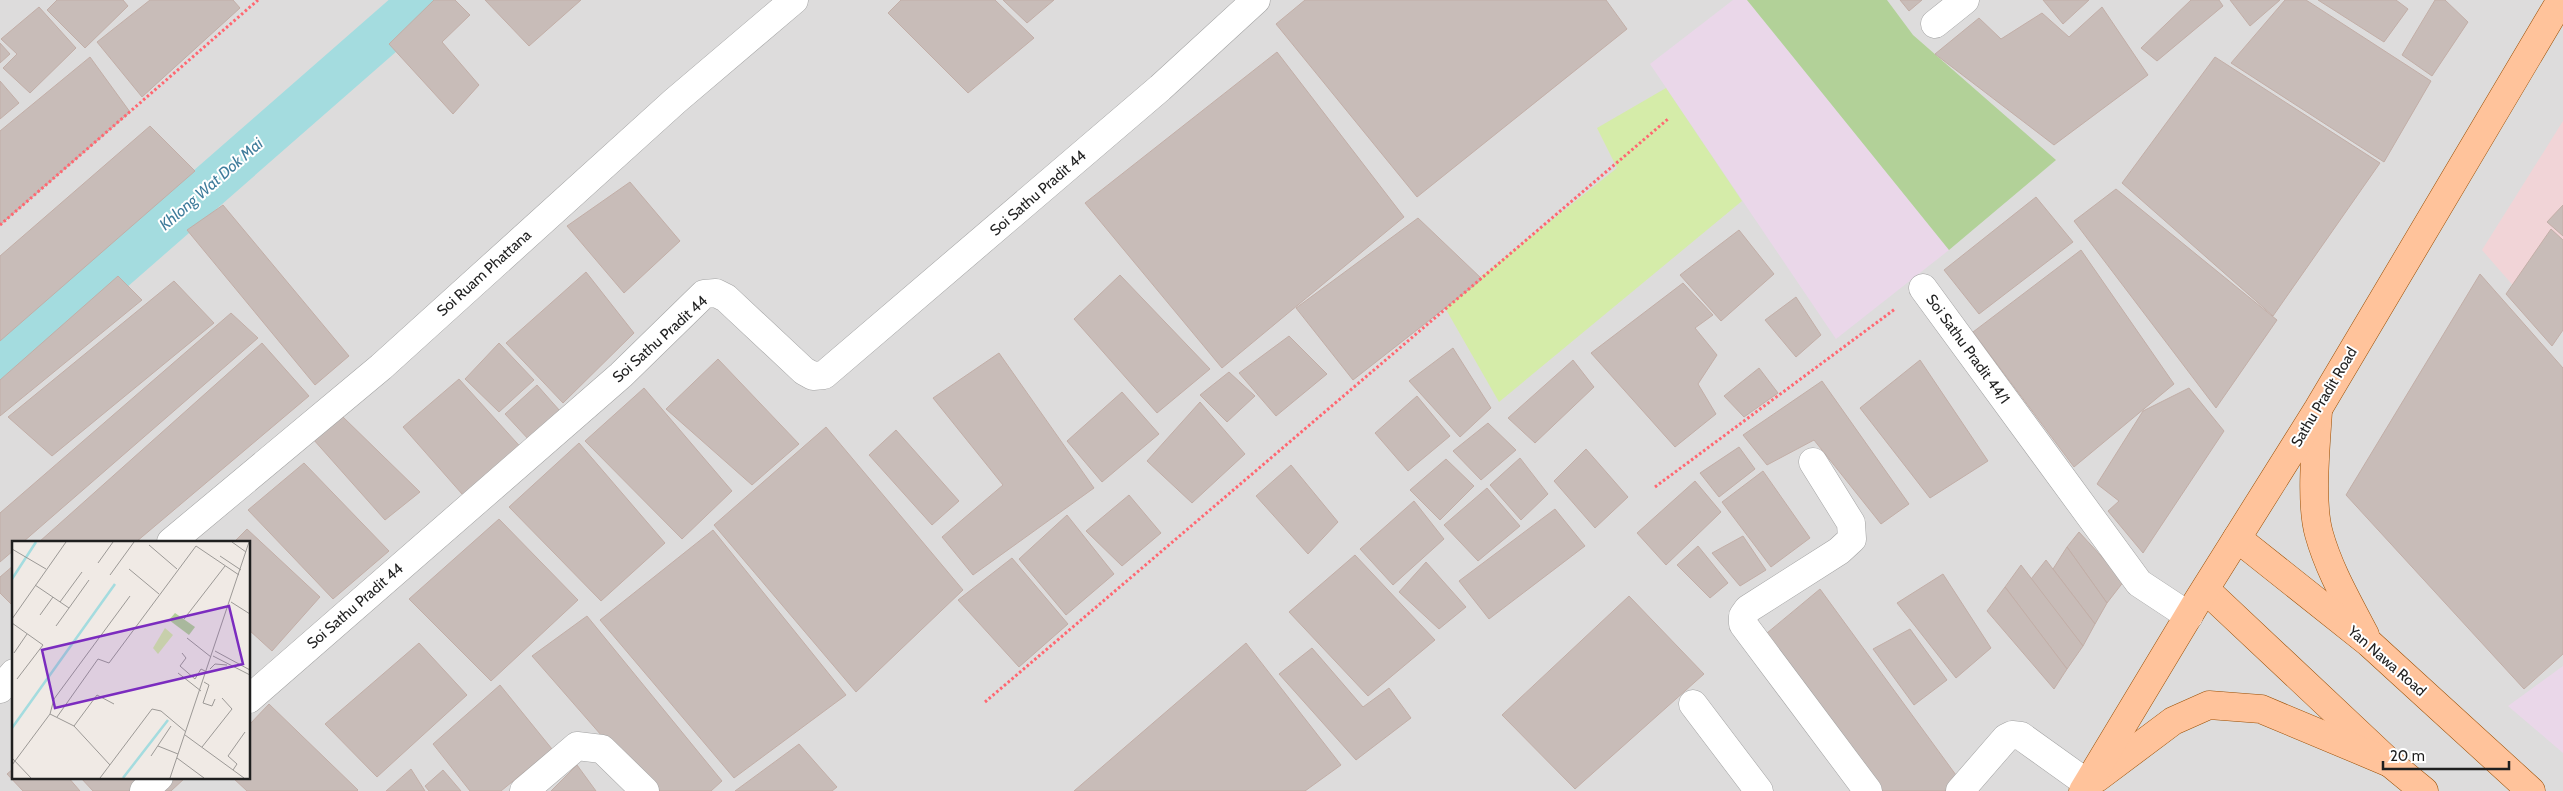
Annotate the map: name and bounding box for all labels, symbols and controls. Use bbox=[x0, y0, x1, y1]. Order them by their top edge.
water label: Khlong Wat Dok Mai bbox=[155, 133, 267, 234]
street label: Soi Sathu Pradit 44 bbox=[986, 146, 1090, 240]
street label: Soi Ruam Phattana bbox=[433, 225, 535, 320]
street label: Soi Sathu Pradit 44 bbox=[609, 291, 711, 386]
street label: Soi Sathu Pradit 44/1 bbox=[1922, 291, 2014, 407]
street label: Sathu Pradit Road bbox=[2287, 344, 2361, 450]
inset map bbox=[12, 541, 250, 778]
street label: Soi Sathu Pradit 44 bbox=[303, 559, 407, 653]
street label: Yan Nawa Road bbox=[2343, 621, 2430, 700]
scale bar bbox=[2383, 738, 2509, 770]
text: 20 m bbox=[2390, 747, 2425, 765]

